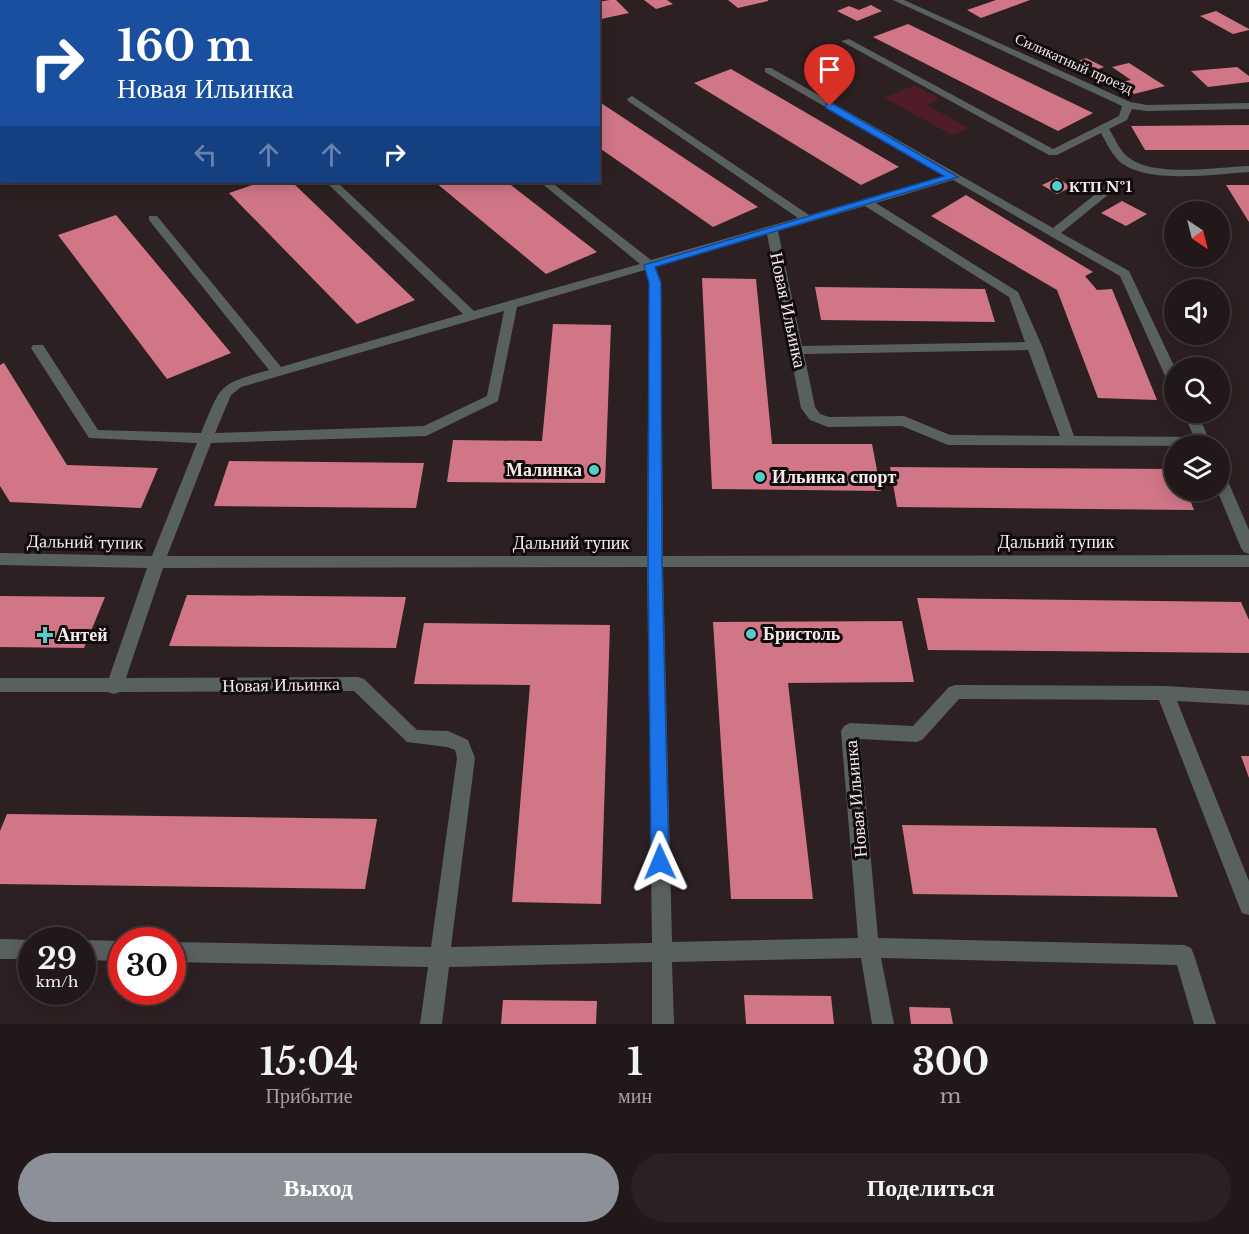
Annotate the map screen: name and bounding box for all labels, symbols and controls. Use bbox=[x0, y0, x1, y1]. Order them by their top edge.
text: 160 m bbox=[117, 20, 253, 72]
icon: right bbox=[18, 24, 96, 102]
street label: Силикатный проезд bbox=[1012, 28, 1136, 98]
pin bbox=[804, 44, 855, 106]
icon: arrive bbox=[813, 53, 846, 86]
text: Новая Ильинка bbox=[117, 72, 293, 105]
icon: left bbox=[189, 138, 222, 171]
icon: ahead bbox=[252, 138, 285, 171]
icon: ahead bbox=[315, 138, 348, 171]
icon: right bbox=[378, 138, 411, 171]
place label: КТП №1 bbox=[1069, 177, 1132, 196]
marker: КТП №1 bbox=[1050, 179, 1064, 193]
north arrow bbox=[1164, 201, 1230, 267]
map controls bbox=[1164, 201, 1230, 501]
street label: Новая Ильинка bbox=[765, 250, 811, 370]
button: sound bbox=[1164, 279, 1230, 345]
button: search bbox=[1164, 357, 1230, 423]
button: layers bbox=[1164, 435, 1230, 501]
place label: Малинка bbox=[506, 459, 582, 481]
marker: Малинка bbox=[587, 463, 601, 477]
place label: Ильинка спорт bbox=[772, 466, 896, 488]
marker: Ильинка спорт bbox=[753, 470, 767, 484]
street label: Дальний тупик bbox=[27, 530, 144, 554]
street label: Дальний тупик bbox=[998, 531, 1114, 553]
street label: Дальний тупик bbox=[513, 532, 629, 554]
place label: Бристоль bbox=[763, 623, 841, 645]
place label: Антей bbox=[57, 624, 108, 646]
marker: Бристоль bbox=[744, 627, 758, 641]
marker: Антей bbox=[38, 628, 52, 642]
street label: Новая Ильинка bbox=[222, 673, 340, 697]
street label: Новая Ильинка bbox=[840, 739, 872, 859]
position arrow bbox=[628, 830, 692, 894]
speed limit sign: 30 bbox=[108, 927, 186, 1005]
text: 29 bbox=[37, 940, 77, 977]
text: km/h bbox=[36, 972, 78, 991]
text: 15:04 bbox=[260, 1040, 358, 1085]
text: 1 bbox=[627, 1040, 643, 1085]
text: 300 bbox=[912, 1040, 989, 1085]
text: Прибытие bbox=[265, 1084, 353, 1108]
text: мин bbox=[618, 1084, 652, 1108]
text: m bbox=[940, 1084, 961, 1108]
button: Выход bbox=[18, 1153, 619, 1222]
button: Поделиться bbox=[631, 1153, 1231, 1222]

